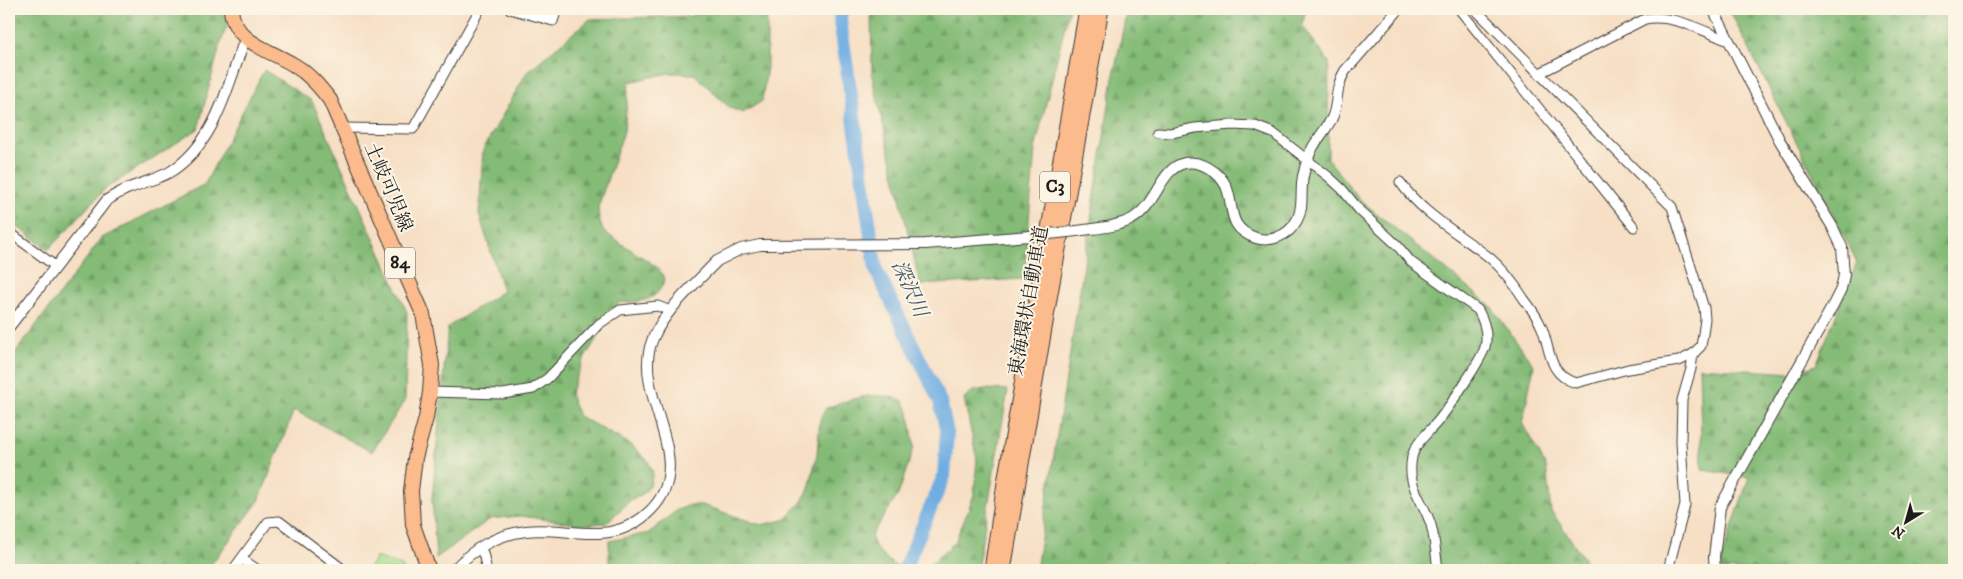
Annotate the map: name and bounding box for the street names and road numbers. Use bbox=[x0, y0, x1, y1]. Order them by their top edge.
street label: 土岐可児線 bbox=[359, 139, 417, 235]
road number: C3 bbox=[1040, 172, 1070, 202]
street label: 東海環状自動車道 bbox=[1004, 224, 1054, 378]
road number: 84 bbox=[385, 248, 415, 278]

